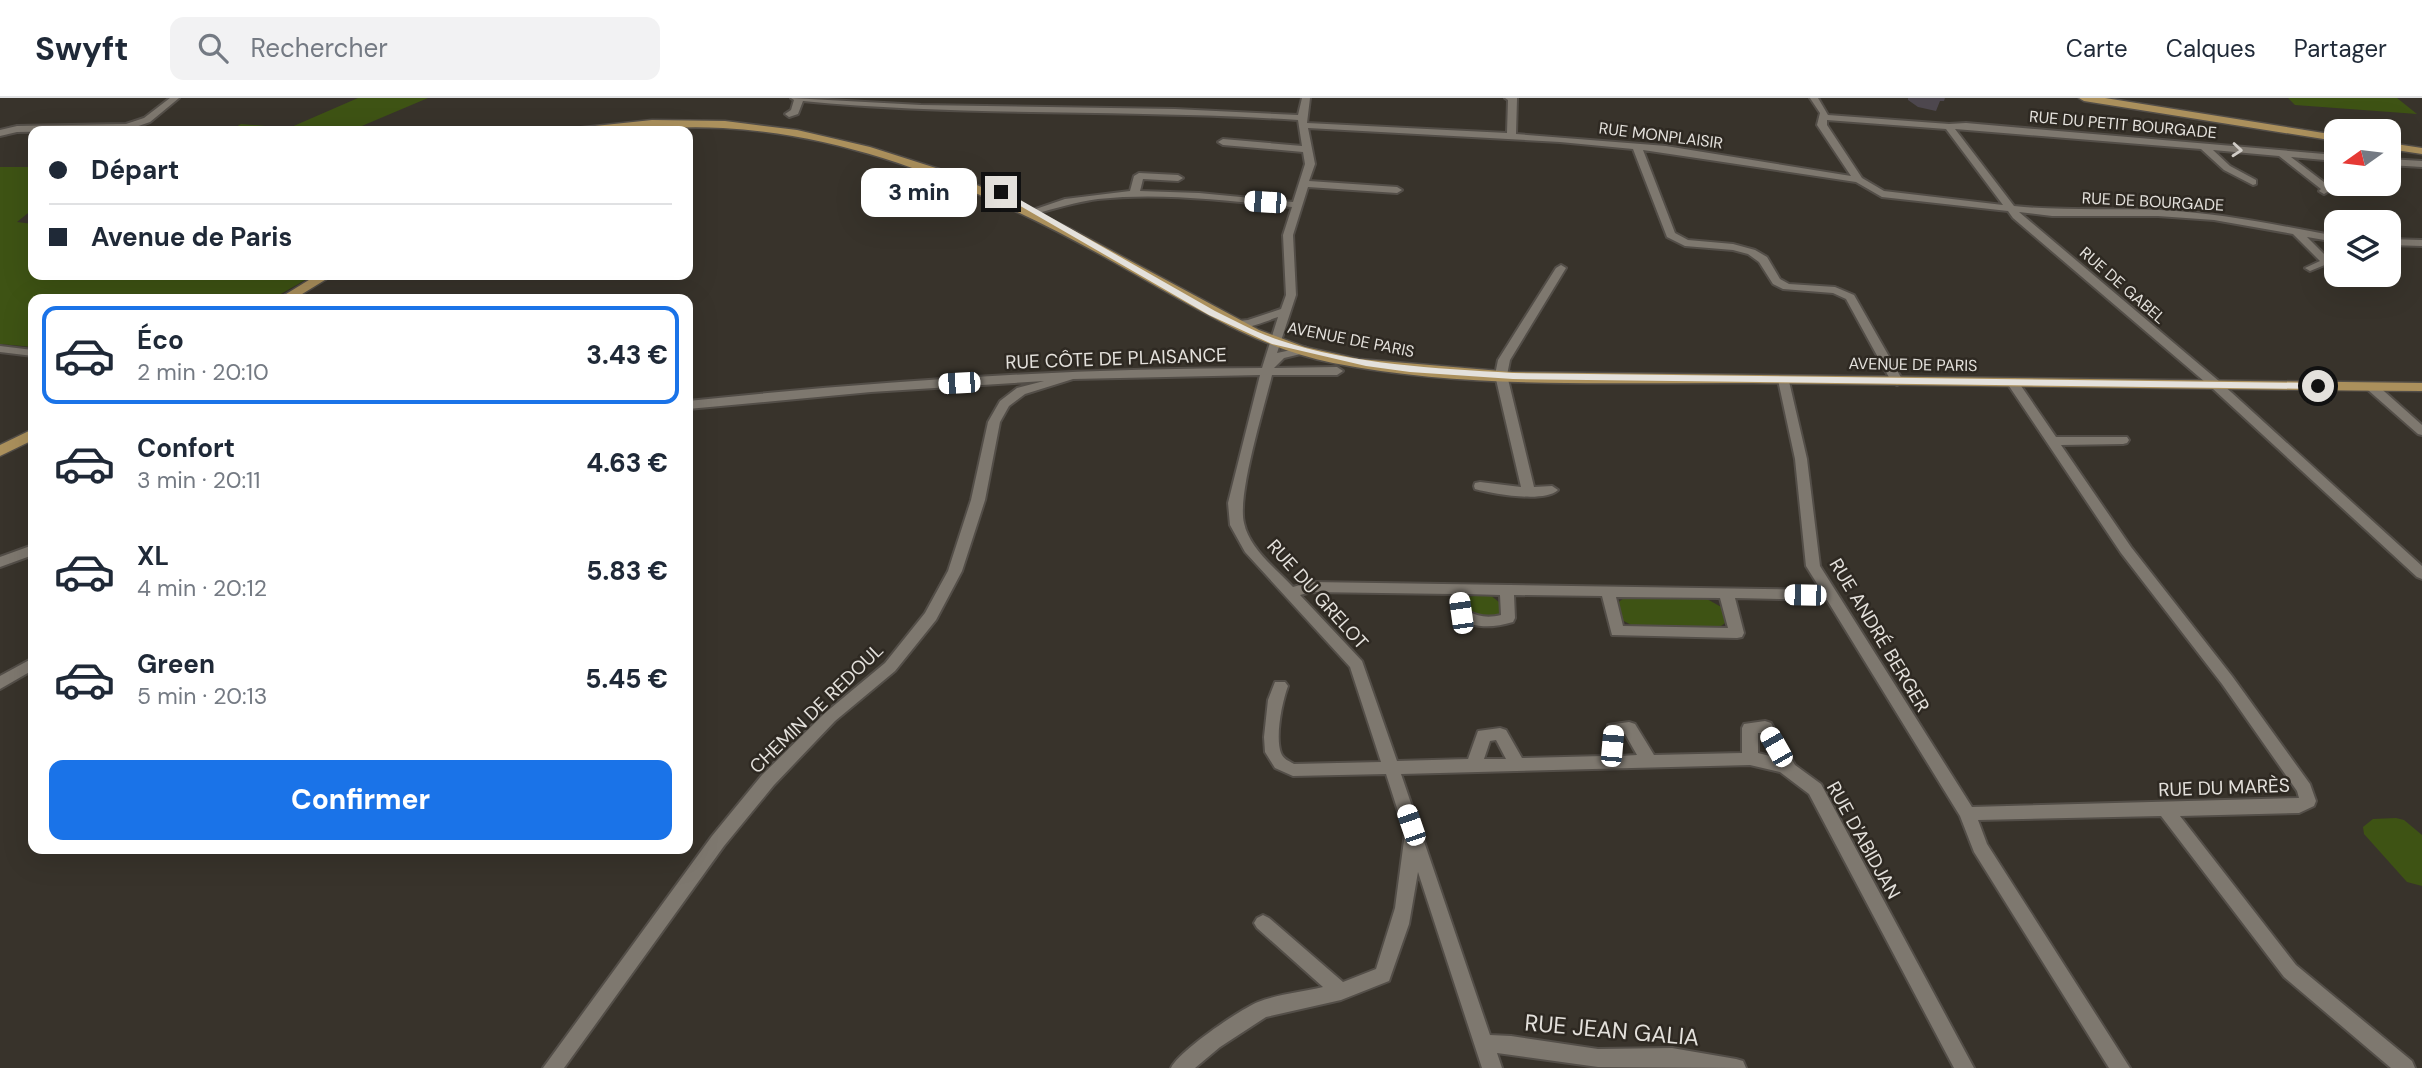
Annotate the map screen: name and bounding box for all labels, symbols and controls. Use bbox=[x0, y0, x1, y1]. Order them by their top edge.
search box bbox=[170, 17, 660, 80]
text: Swyft bbox=[35, 27, 128, 70]
icon: search bbox=[194, 29, 232, 67]
text: Rechercher bbox=[250, 31, 388, 65]
text: Carte bbox=[2066, 33, 2128, 64]
text: Calques bbox=[2166, 33, 2256, 64]
text: Partager bbox=[2294, 33, 2387, 64]
street label: RUE DU PETIT BOURGADE bbox=[2028, 106, 2218, 143]
street label: RUE MONPLAISIR bbox=[1598, 117, 1724, 154]
north arrow bbox=[2324, 119, 2401, 196]
map controls bbox=[2324, 119, 2401, 287]
one-way arrow bbox=[2232, 142, 2243, 157]
text: Départ bbox=[91, 153, 179, 187]
callout: 3 min bbox=[861, 168, 976, 217]
route end bbox=[985, 176, 1017, 208]
text: 3 min bbox=[888, 177, 950, 207]
street label: RUE DE BOURGADE bbox=[2081, 187, 2225, 216]
car bbox=[1244, 190, 1287, 214]
button: layers bbox=[2324, 210, 2401, 287]
text: Avenue de Paris bbox=[91, 220, 292, 254]
street label: RUE DE GABEL bbox=[2075, 242, 2170, 329]
street label: AVENUE DE PARIS bbox=[1286, 317, 1416, 362]
text: Éco bbox=[137, 323, 184, 357]
icon: car bbox=[53, 324, 116, 387]
text: 3.43 € bbox=[586, 338, 668, 372]
street label: RUE CÔTE DE PLAISANCE bbox=[1005, 342, 1227, 375]
street label: AVENUE DE PARIS bbox=[1848, 353, 1978, 376]
text: 2 min · 20:10 bbox=[137, 357, 269, 387]
route start bbox=[2302, 370, 2334, 402]
car bbox=[938, 371, 981, 395]
text: Confort bbox=[137, 431, 235, 465]
icon: car bbox=[53, 432, 116, 495]
text: 4.63 € bbox=[586, 446, 668, 480]
text: 3 min · 20:11 bbox=[137, 465, 260, 495]
street label: RUE DU GRELOT bbox=[1262, 534, 1374, 655]
text: XL bbox=[137, 539, 169, 573]
icon: car bbox=[53, 540, 116, 603]
text: 5.83 € bbox=[586, 554, 668, 588]
street label: RUE ANDRÉ BERGER bbox=[1824, 554, 1935, 717]
text: 4 min · 20:12 bbox=[137, 573, 267, 603]
car bbox=[1784, 584, 1827, 606]
car bbox=[1448, 591, 1475, 635]
street label: CHEMIN DE REDOUL bbox=[744, 638, 889, 779]
text: Green bbox=[137, 647, 215, 681]
icon: car bbox=[53, 648, 116, 711]
text: 5.45 € bbox=[585, 662, 668, 696]
text: 5 min · 20:13 bbox=[137, 681, 267, 711]
car bbox=[1600, 724, 1625, 768]
car bbox=[1757, 724, 1796, 770]
button: Confirmer bbox=[49, 760, 672, 840]
street label: RUE DU MARÈS bbox=[2158, 773, 2290, 802]
street label: RUE D'ABIDJAN bbox=[1821, 777, 1906, 903]
car bbox=[1395, 802, 1428, 848]
street label: RUE JEAN GALIA bbox=[1523, 1007, 1701, 1053]

